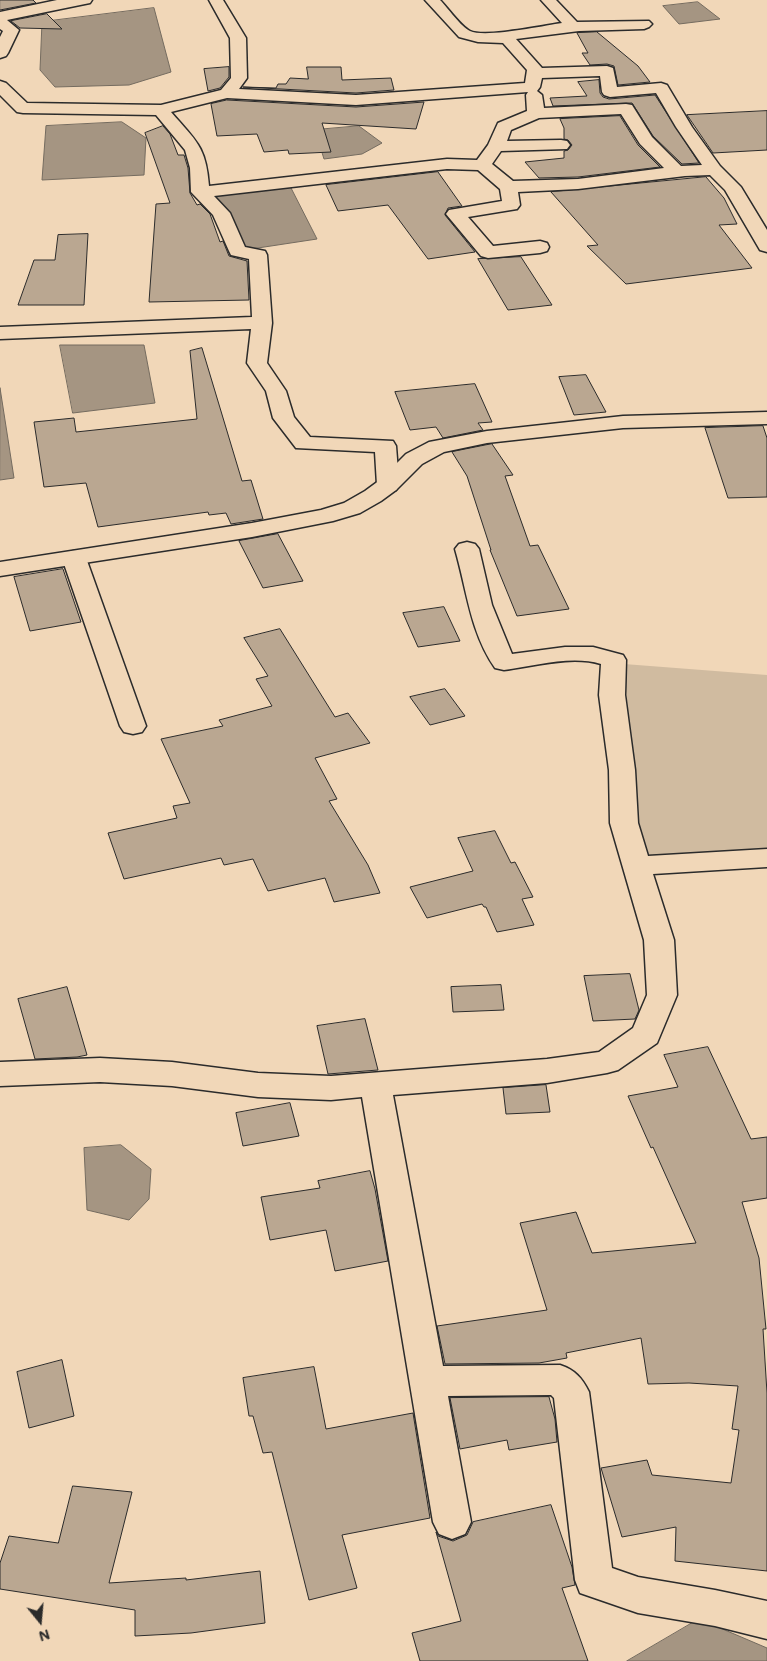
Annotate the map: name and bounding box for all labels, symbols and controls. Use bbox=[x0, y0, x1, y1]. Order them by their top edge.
north arrow bbox=[15, 1596, 65, 1646]
text: N bbox=[37, 1625, 52, 1646]

